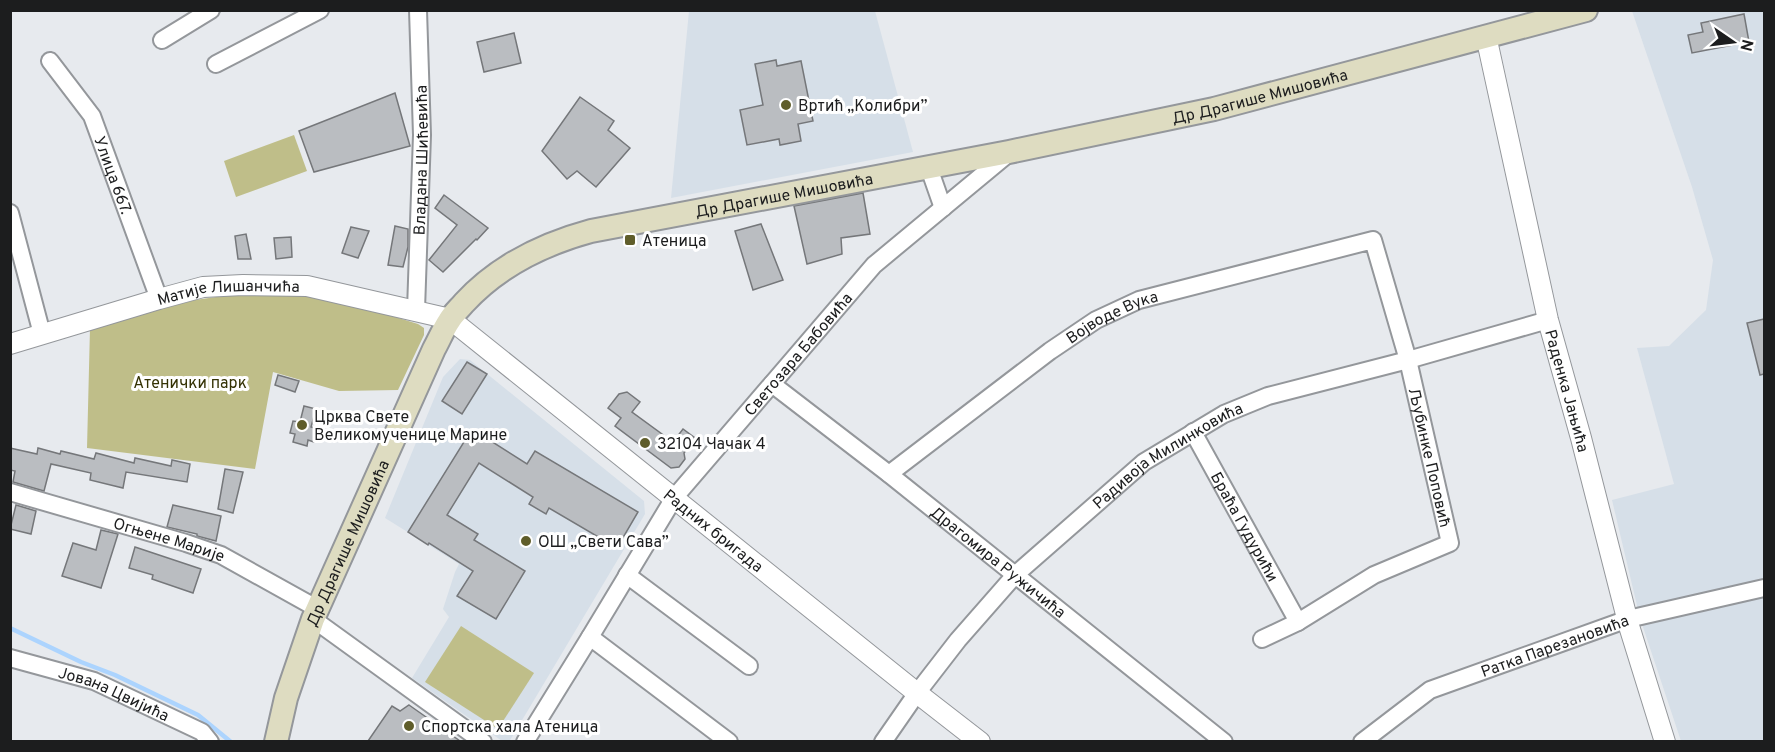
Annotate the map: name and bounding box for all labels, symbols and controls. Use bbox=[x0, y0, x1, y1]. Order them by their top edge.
north arrow bbox=[1703, 12, 1763, 72]
text: N bbox=[1735, 37, 1757, 53]
street label: Др Драгише Мишовића bbox=[1170, 66, 1350, 130]
street label: Владана Шићевића bbox=[411, 85, 434, 236]
place label: Вртић „Колибри” bbox=[798, 97, 927, 117]
marker: Вртић „Колибри” bbox=[779, 98, 793, 112]
street label: Улица 667. bbox=[88, 134, 135, 217]
street label: Др Драгише Мишовића bbox=[694, 170, 875, 223]
place label: Атеница bbox=[642, 232, 706, 252]
marker: Атеница bbox=[623, 233, 637, 247]
street label: Матије Лишанчића bbox=[155, 277, 300, 311]
street label: Војводе Вука bbox=[1063, 288, 1160, 349]
street label: Светозара Бабовића bbox=[741, 289, 858, 421]
street label: Раденка Јањића bbox=[1539, 328, 1592, 455]
park label: Атенички парк bbox=[133, 374, 247, 394]
street label: Љубинке Поповић bbox=[1403, 386, 1454, 529]
street label: Радивоја Милинковића bbox=[1089, 399, 1246, 514]
place label: Црква Свете Великомученице Марине bbox=[314, 408, 507, 446]
marker: Црква Свете Великомученице Марине bbox=[295, 418, 309, 432]
place label: 32104 Чачак 4 bbox=[657, 435, 766, 455]
marker: 32104 Чачак 4 bbox=[638, 436, 652, 450]
street label: Др Драгише Мишовића bbox=[303, 457, 395, 630]
street label: Браћа Гудурићи bbox=[1205, 469, 1282, 586]
street label: Радних бригада bbox=[659, 486, 766, 578]
street label: Драгомира Ружичића bbox=[926, 503, 1069, 623]
street label: Огњене Марије bbox=[111, 514, 227, 567]
place label: ОШ „Свети Сава” bbox=[538, 533, 669, 553]
marker: ОШ „Свети Сава” bbox=[519, 534, 533, 548]
street label: Ратка Парезановића bbox=[1479, 611, 1632, 683]
street label: Јована Цвијића bbox=[56, 664, 172, 727]
place label: Спортска хала Атеница bbox=[421, 718, 598, 738]
marker: Спортска хала Атеница bbox=[402, 719, 416, 733]

